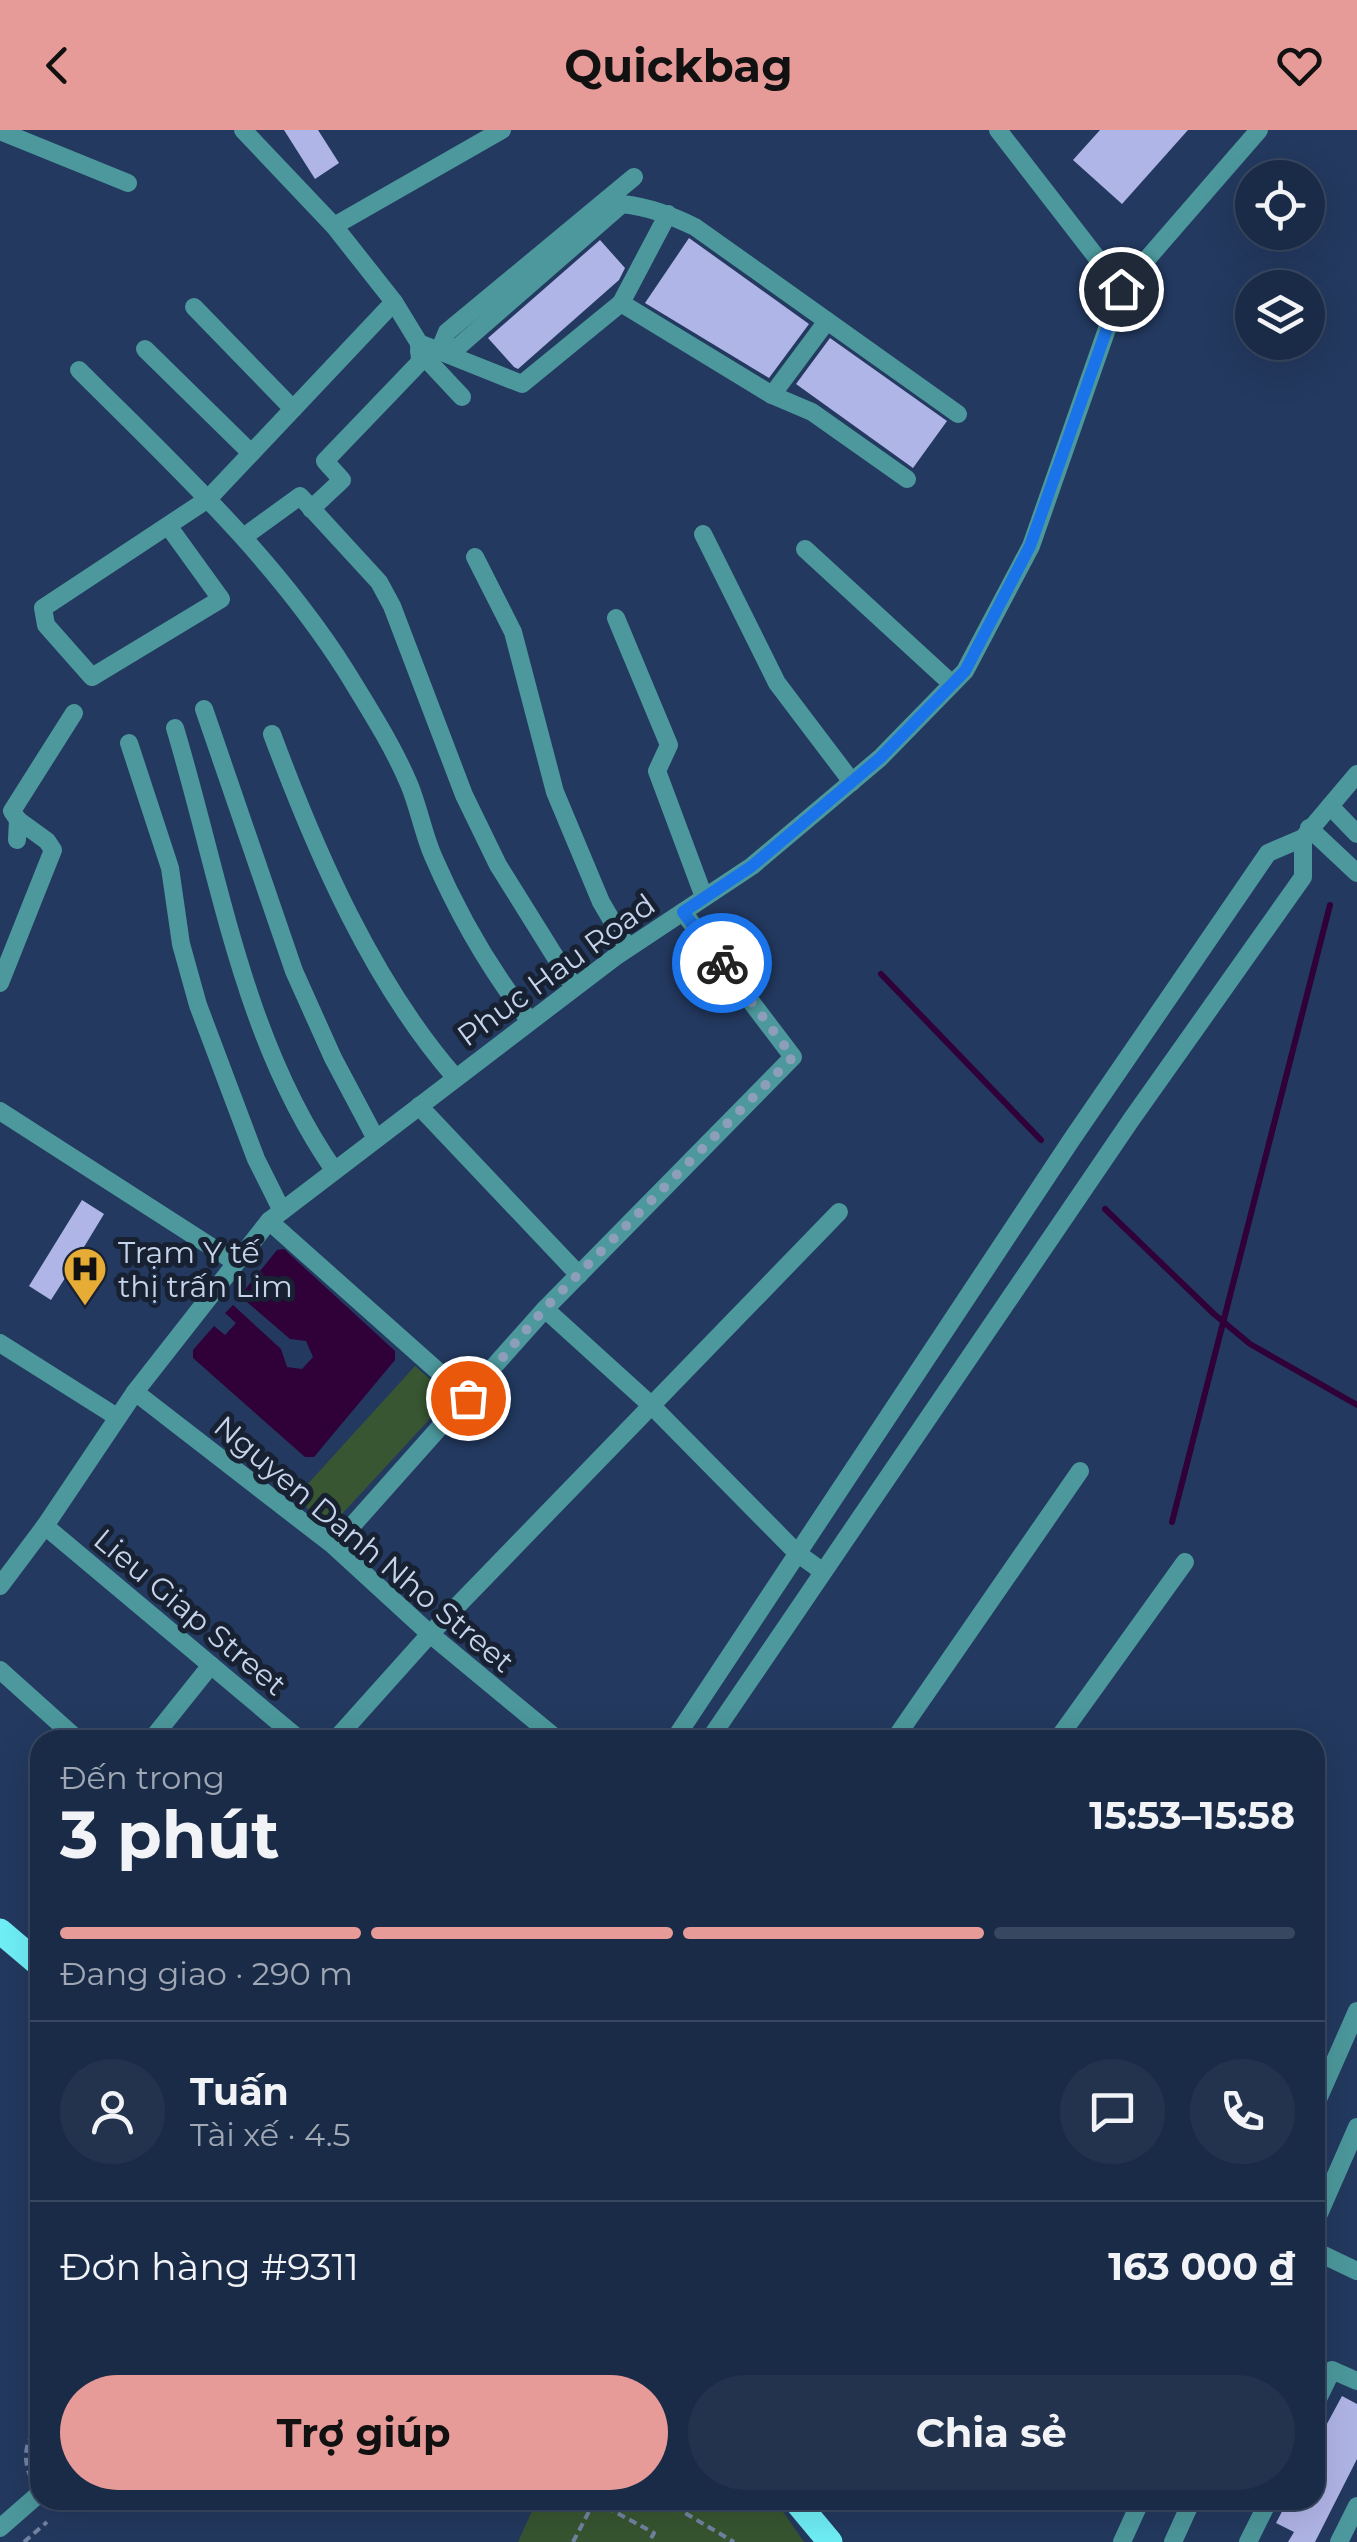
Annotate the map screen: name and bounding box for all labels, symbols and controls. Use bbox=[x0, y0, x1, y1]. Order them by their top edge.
icon: back bbox=[30, 38, 85, 93]
text: Quickbag bbox=[564, 38, 793, 93]
icon: heart bbox=[1272, 38, 1327, 93]
map controls bbox=[1235, 160, 1325, 360]
button: locate bbox=[1235, 160, 1325, 250]
pin bbox=[1079, 247, 1164, 332]
icon: home bbox=[1094, 262, 1149, 317]
button: layers bbox=[1235, 270, 1325, 360]
street label: Phuc Hau Road bbox=[450, 886, 662, 1054]
courier bbox=[672, 913, 772, 1013]
icon: bike bbox=[695, 936, 750, 991]
place label: Trạm Y tế thị trấn Lim bbox=[118, 1234, 293, 1305]
hospital icon: Trạm Y tế thị trấn Lim bbox=[62, 1246, 108, 1307]
pin bbox=[426, 1356, 511, 1441]
icon: bag bbox=[441, 1371, 496, 1426]
street label: Nguyen Danh Nho Street bbox=[207, 1408, 521, 1680]
street label: Lieu Giap Street bbox=[86, 1521, 294, 1703]
text: Đến trong bbox=[60, 1758, 225, 1797]
text: 15:53–15:58 bbox=[1089, 1792, 1295, 1839]
text: 3 phút bbox=[60, 1795, 280, 1874]
text: Đang giao · 290 m bbox=[60, 1954, 353, 1993]
button: person bbox=[60, 2059, 165, 2164]
button: chat bbox=[1060, 2059, 1165, 2164]
button: phone bbox=[1190, 2059, 1295, 2164]
text: Tuấn bbox=[190, 2068, 289, 2115]
text: Tài xế · 4.5 bbox=[190, 2115, 351, 2154]
text: Đơn hàng #9311 bbox=[60, 2243, 359, 2290]
text: 163 000 ₫ bbox=[1108, 2243, 1295, 2290]
button: Trợ giúp bbox=[60, 2375, 668, 2490]
button: Chia sẻ bbox=[688, 2375, 1295, 2490]

